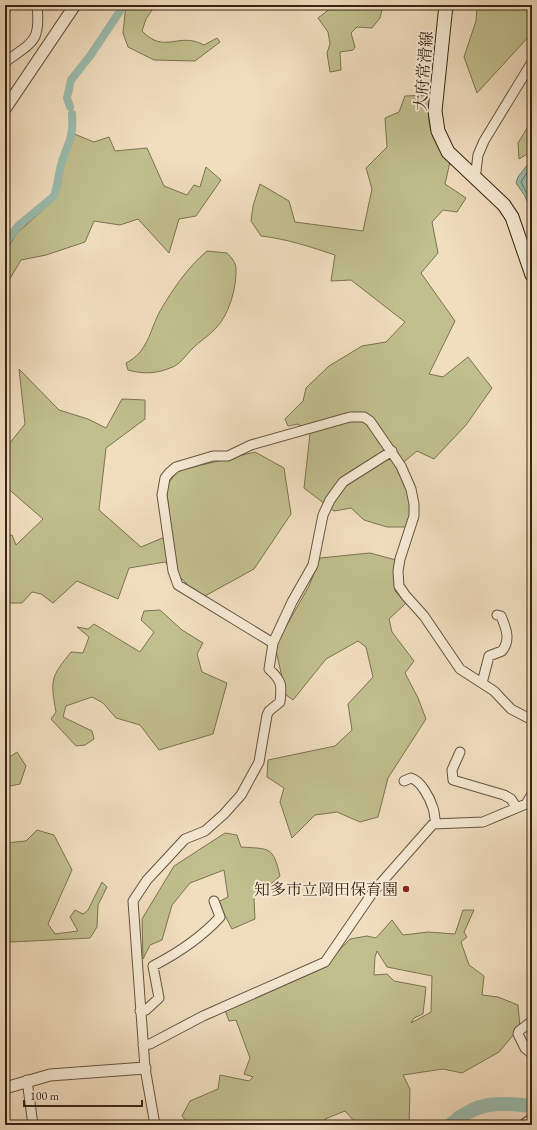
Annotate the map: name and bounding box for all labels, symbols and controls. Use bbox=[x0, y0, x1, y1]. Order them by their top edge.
street label: 大府常滑線 bbox=[410, 30, 437, 112]
place label: 知多市立岡田保育園 bbox=[254, 879, 398, 900]
marker: 知多市立岡田保育園 bbox=[401, 884, 411, 894]
scale bar bbox=[24, 1082, 142, 1108]
text: 100 m bbox=[30, 1088, 60, 1104]

